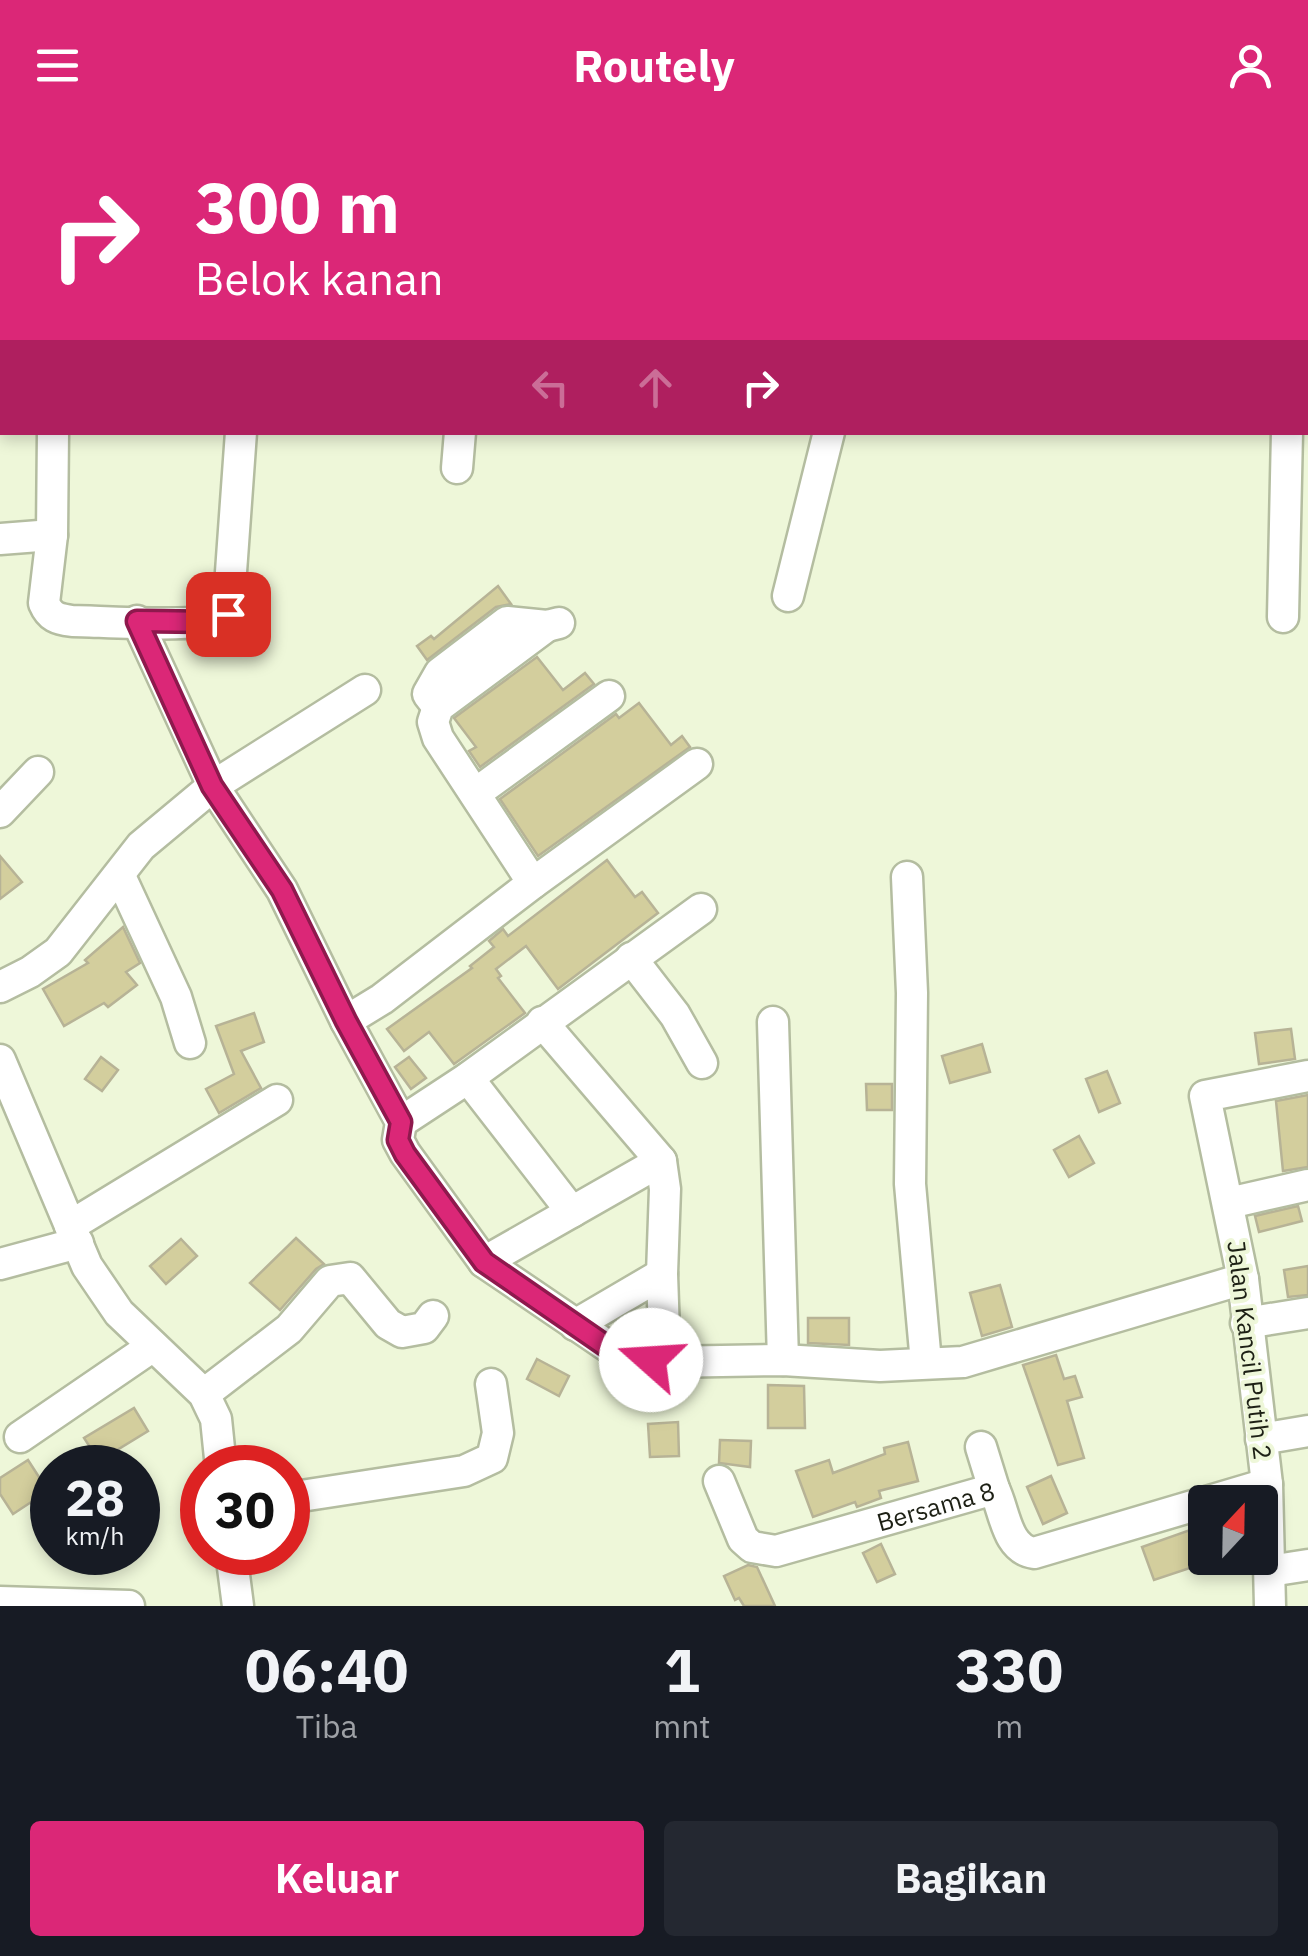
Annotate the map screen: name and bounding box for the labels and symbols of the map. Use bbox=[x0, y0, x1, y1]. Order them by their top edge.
pin bbox=[186, 572, 271, 657]
street label: Jalan Kancil Putih 2 bbox=[1220, 1239, 1280, 1461]
position arrow bbox=[599, 1308, 703, 1412]
speed limit sign: 30 bbox=[180, 1445, 310, 1575]
street label: Bersama 8 bbox=[873, 1473, 998, 1538]
north arrow bbox=[1188, 1485, 1278, 1575]

